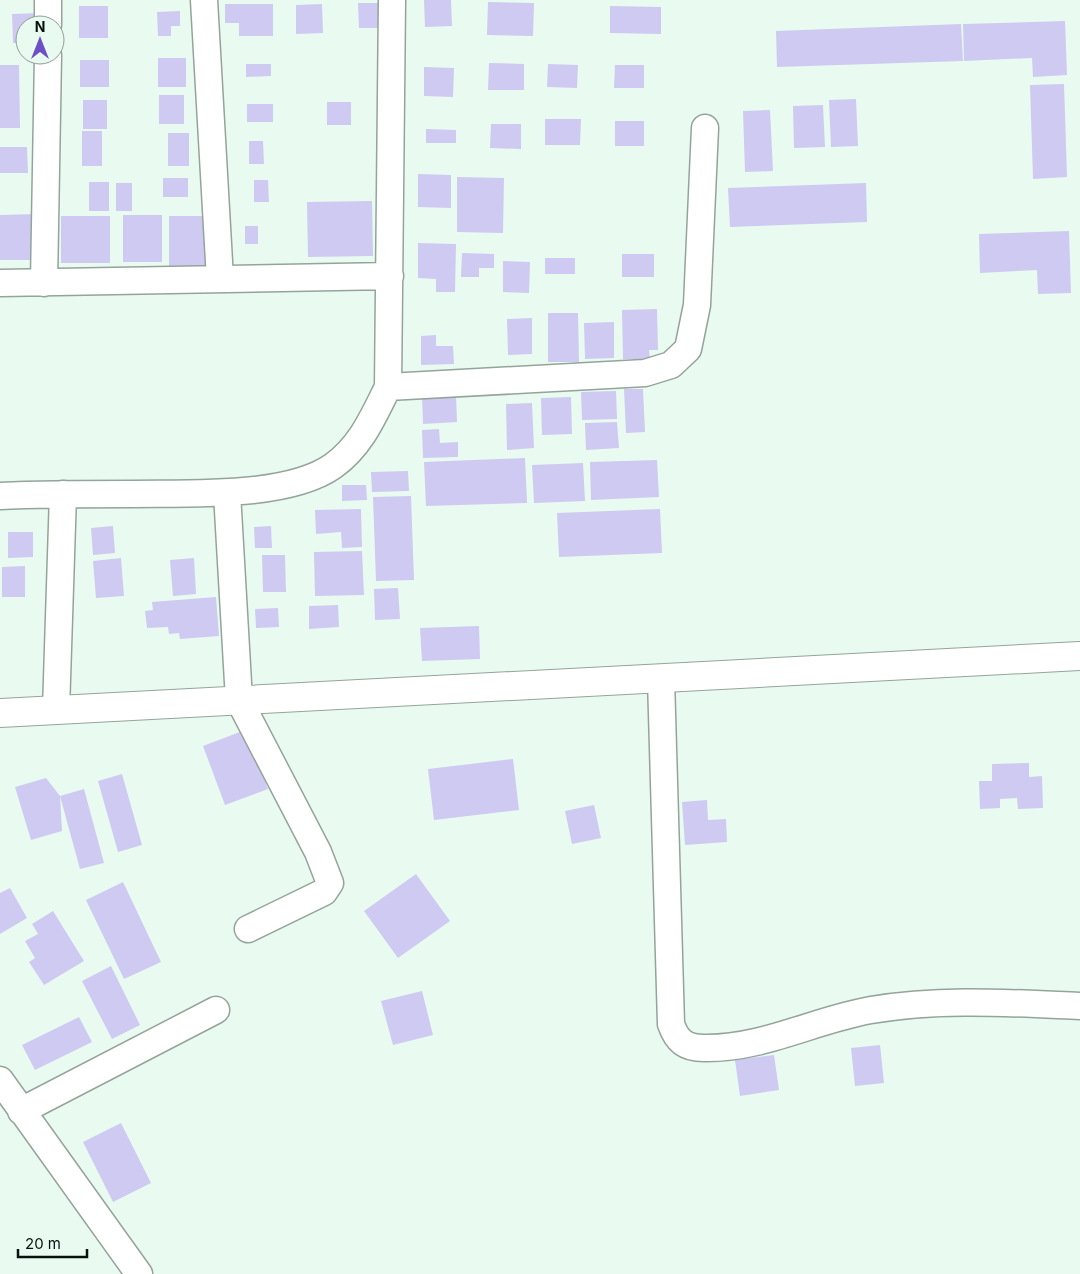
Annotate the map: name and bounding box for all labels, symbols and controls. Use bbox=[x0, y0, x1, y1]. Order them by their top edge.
north arrow bbox=[15, 15, 65, 65]
text: N bbox=[35, 18, 45, 35]
scale bar bbox=[18, 1226, 86, 1258]
text: 20 m bbox=[25, 1234, 61, 1253]

